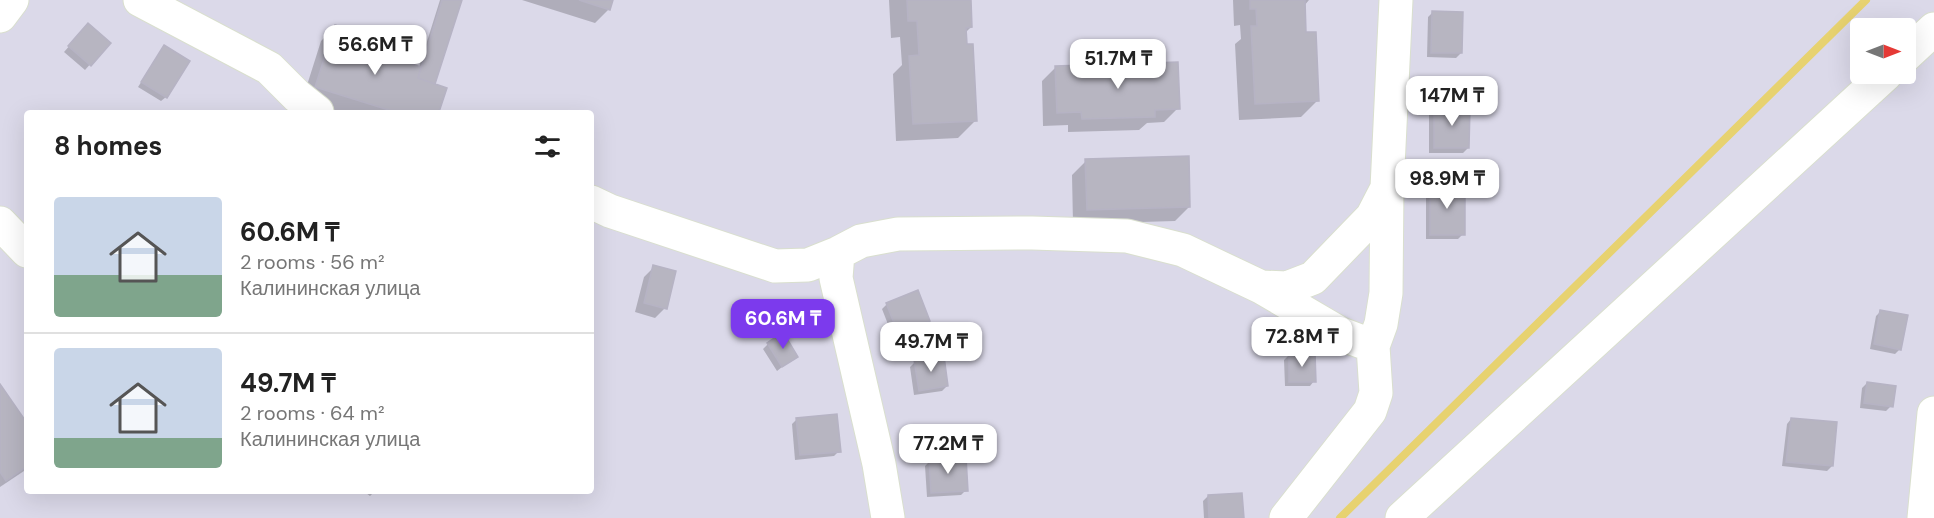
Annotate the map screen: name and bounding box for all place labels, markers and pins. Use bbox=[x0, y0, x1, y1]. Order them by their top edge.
pin: 56.6M ₸ bbox=[320, 25, 430, 76]
pin: 51.7M ₸ bbox=[1063, 39, 1173, 90]
pin: 147M ₸ bbox=[1403, 76, 1501, 127]
pin: 98.9M ₸ bbox=[1392, 159, 1502, 210]
pin: 60.6M ₸ bbox=[728, 299, 838, 350]
pin: 72.8M ₸ bbox=[1247, 317, 1357, 368]
pin: 49.7M ₸ bbox=[876, 322, 986, 373]
pin: 77.2M ₸ bbox=[893, 424, 1003, 475]

